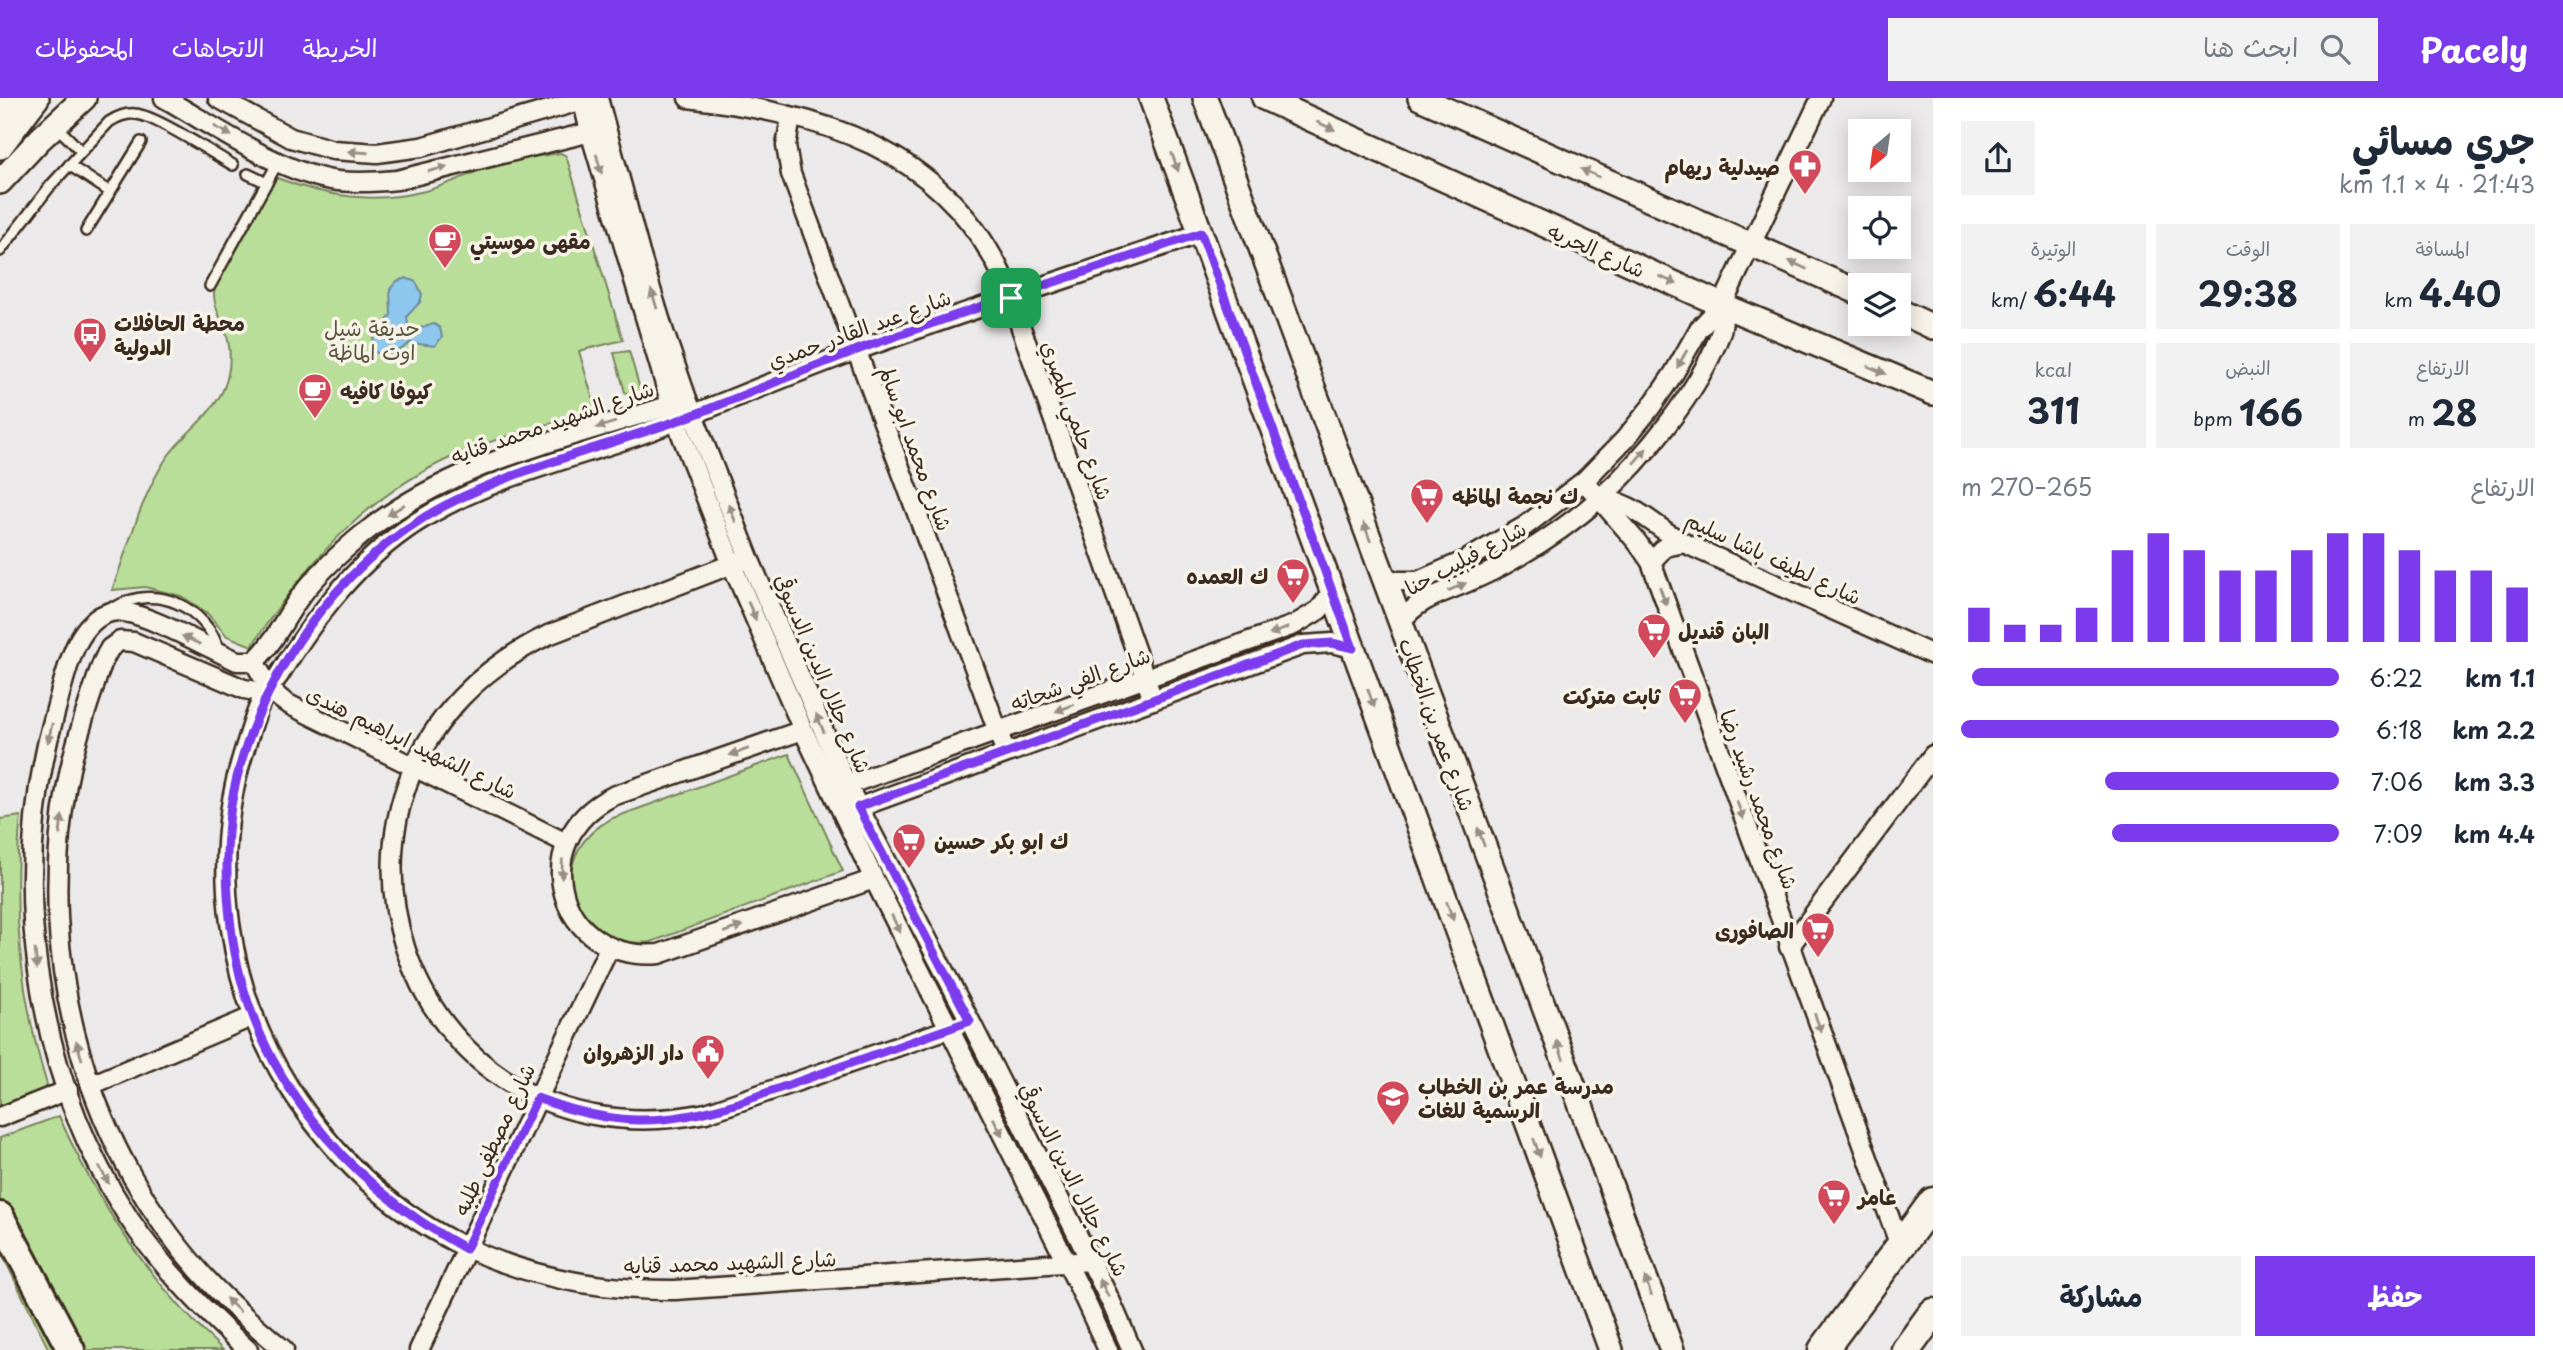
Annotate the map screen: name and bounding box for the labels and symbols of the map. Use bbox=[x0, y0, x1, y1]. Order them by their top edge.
north arrow bbox=[1848, 119, 1911, 182]
one-way arrow bbox=[1316, 120, 1336, 132]
one-way arrow bbox=[213, 125, 233, 137]
one-way arrow bbox=[346, 146, 368, 157]
pharmacy icon: صيدلية ريهام bbox=[1786, 147, 1824, 196]
place label: صيدلية ريهام bbox=[1664, 150, 1780, 184]
one-way arrow bbox=[1169, 152, 1180, 173]
one-way arrow bbox=[595, 154, 605, 175]
one-way arrow bbox=[427, 163, 449, 174]
one-way arrow bbox=[1580, 167, 1600, 179]
street label: شارع الحريه bbox=[1543, 213, 1651, 286]
cafe icon: مقهى موسيتي bbox=[426, 221, 464, 270]
place label: مقهى موسيتي bbox=[470, 224, 591, 261]
one-way arrow bbox=[1788, 259, 1808, 271]
pin bbox=[981, 268, 1041, 328]
one-way arrow bbox=[1657, 275, 1678, 286]
street label: شارع عبد القادر حمدي bbox=[763, 280, 956, 377]
one-way arrow bbox=[649, 289, 659, 310]
place label: محطة الحافلات الدولية bbox=[114, 306, 245, 362]
park label: حديقة شيل اوت الماظة bbox=[324, 311, 420, 367]
bus stop icon: محطة الحافلات الدولية bbox=[71, 315, 109, 364]
street label: شارع حلمي المصري bbox=[1030, 336, 1122, 506]
one-way arrow bbox=[1676, 350, 1688, 369]
street label: شارع محمد ابو سالم bbox=[870, 361, 962, 536]
one-way arrow bbox=[1866, 364, 1887, 375]
cafe icon: كيوفا كافيه bbox=[296, 371, 334, 420]
street label: شارع الشهيد محمد قنايه bbox=[446, 371, 658, 472]
place label: كيوفا كافيه bbox=[340, 374, 433, 406]
one-way arrow bbox=[596, 421, 617, 431]
one-way arrow bbox=[1632, 447, 1648, 465]
supermarket icon: ك نجمة الماظه bbox=[1408, 476, 1446, 525]
place label: ك نجمة الماظه bbox=[1452, 479, 1578, 511]
street label: شارع لطيف باشا سليم bbox=[1680, 502, 1867, 614]
one-way arrow bbox=[387, 503, 405, 517]
one-way arrow bbox=[726, 503, 737, 524]
street label: شارع فيليب حنا bbox=[1399, 512, 1532, 603]
one-way arrow bbox=[1361, 521, 1372, 542]
supermarket icon: ك العمده bbox=[1274, 556, 1312, 605]
place label: ك العمده bbox=[1186, 559, 1268, 591]
street label: شارع جلال الدين الدسوقي bbox=[767, 568, 881, 778]
one-way arrow bbox=[1447, 581, 1468, 592]
one-way arrow bbox=[1657, 585, 1668, 606]
one-way arrow bbox=[746, 601, 757, 622]
supermarket icon: البان قنديل bbox=[1635, 611, 1673, 660]
place label: البان قنديل bbox=[1678, 614, 1769, 646]
one-way arrow bbox=[1268, 626, 1289, 637]
street label: شارع عمر بن الخطاب bbox=[1391, 633, 1484, 816]
one-way arrow bbox=[181, 634, 201, 645]
street label: شارع الفي شحاته bbox=[1006, 638, 1156, 723]
street label: شارع الشهيد ابراهيم هندى bbox=[301, 676, 523, 808]
supermarket icon: ثابت متركت bbox=[1666, 676, 1704, 725]
place label: ثابت متركت bbox=[1563, 679, 1662, 711]
one-way arrow bbox=[1366, 687, 1377, 708]
one-way arrow bbox=[1054, 702, 1075, 713]
street label: شارع محمد رشيد رضا bbox=[1712, 705, 1807, 894]
one-way arrow bbox=[814, 713, 826, 733]
one-way arrow bbox=[44, 722, 55, 744]
one-way arrow bbox=[728, 747, 749, 758]
one-way arrow bbox=[1735, 799, 1746, 820]
one-way arrow bbox=[55, 814, 66, 836]
supermarket icon: ك ابو بكر حسين bbox=[890, 821, 928, 870]
place label: ك ابو بكر حسين bbox=[934, 824, 1068, 856]
one-way arrow bbox=[1475, 826, 1486, 847]
one-way arrow bbox=[557, 858, 568, 880]
one-way arrow bbox=[1444, 901, 1455, 922]
supermarket icon: الصافورى bbox=[1799, 910, 1837, 959]
place label: الصافورى bbox=[1715, 913, 1794, 945]
one-way arrow bbox=[890, 914, 901, 934]
one-way arrow bbox=[723, 923, 744, 934]
one-way arrow bbox=[31, 948, 42, 970]
one-way arrow bbox=[1812, 1013, 1823, 1034]
public building icon: دار الزهروان bbox=[689, 1032, 727, 1081]
place label: دار الزهروان bbox=[583, 1035, 684, 1067]
one-way arrow bbox=[1554, 1039, 1565, 1060]
one-way arrow bbox=[74, 1040, 84, 1061]
street label: شارع مصطفى طلبه bbox=[444, 1058, 543, 1221]
place label: مدرسة عمر بن الخطاب الرسمية للغات bbox=[1418, 1069, 1614, 1125]
street label: شارع جلال الدين الدسوقي bbox=[1011, 1076, 1138, 1282]
school or university icon: مدرسة عمر بن الخطاب الرسمية للغات bbox=[1374, 1078, 1412, 1127]
one-way arrow bbox=[992, 1117, 1003, 1137]
one-way arrow bbox=[1531, 1137, 1542, 1158]
one-way arrow bbox=[97, 1165, 109, 1185]
supermarket icon: عامر bbox=[1815, 1177, 1853, 1226]
place label: عامر bbox=[1856, 1180, 1898, 1212]
street label: شارع الشهيد محمد قنايه bbox=[623, 1241, 837, 1282]
one-way arrow bbox=[1642, 1276, 1653, 1297]
one-way arrow bbox=[1099, 1278, 1110, 1298]
one-way arrow bbox=[224, 1297, 241, 1314]

